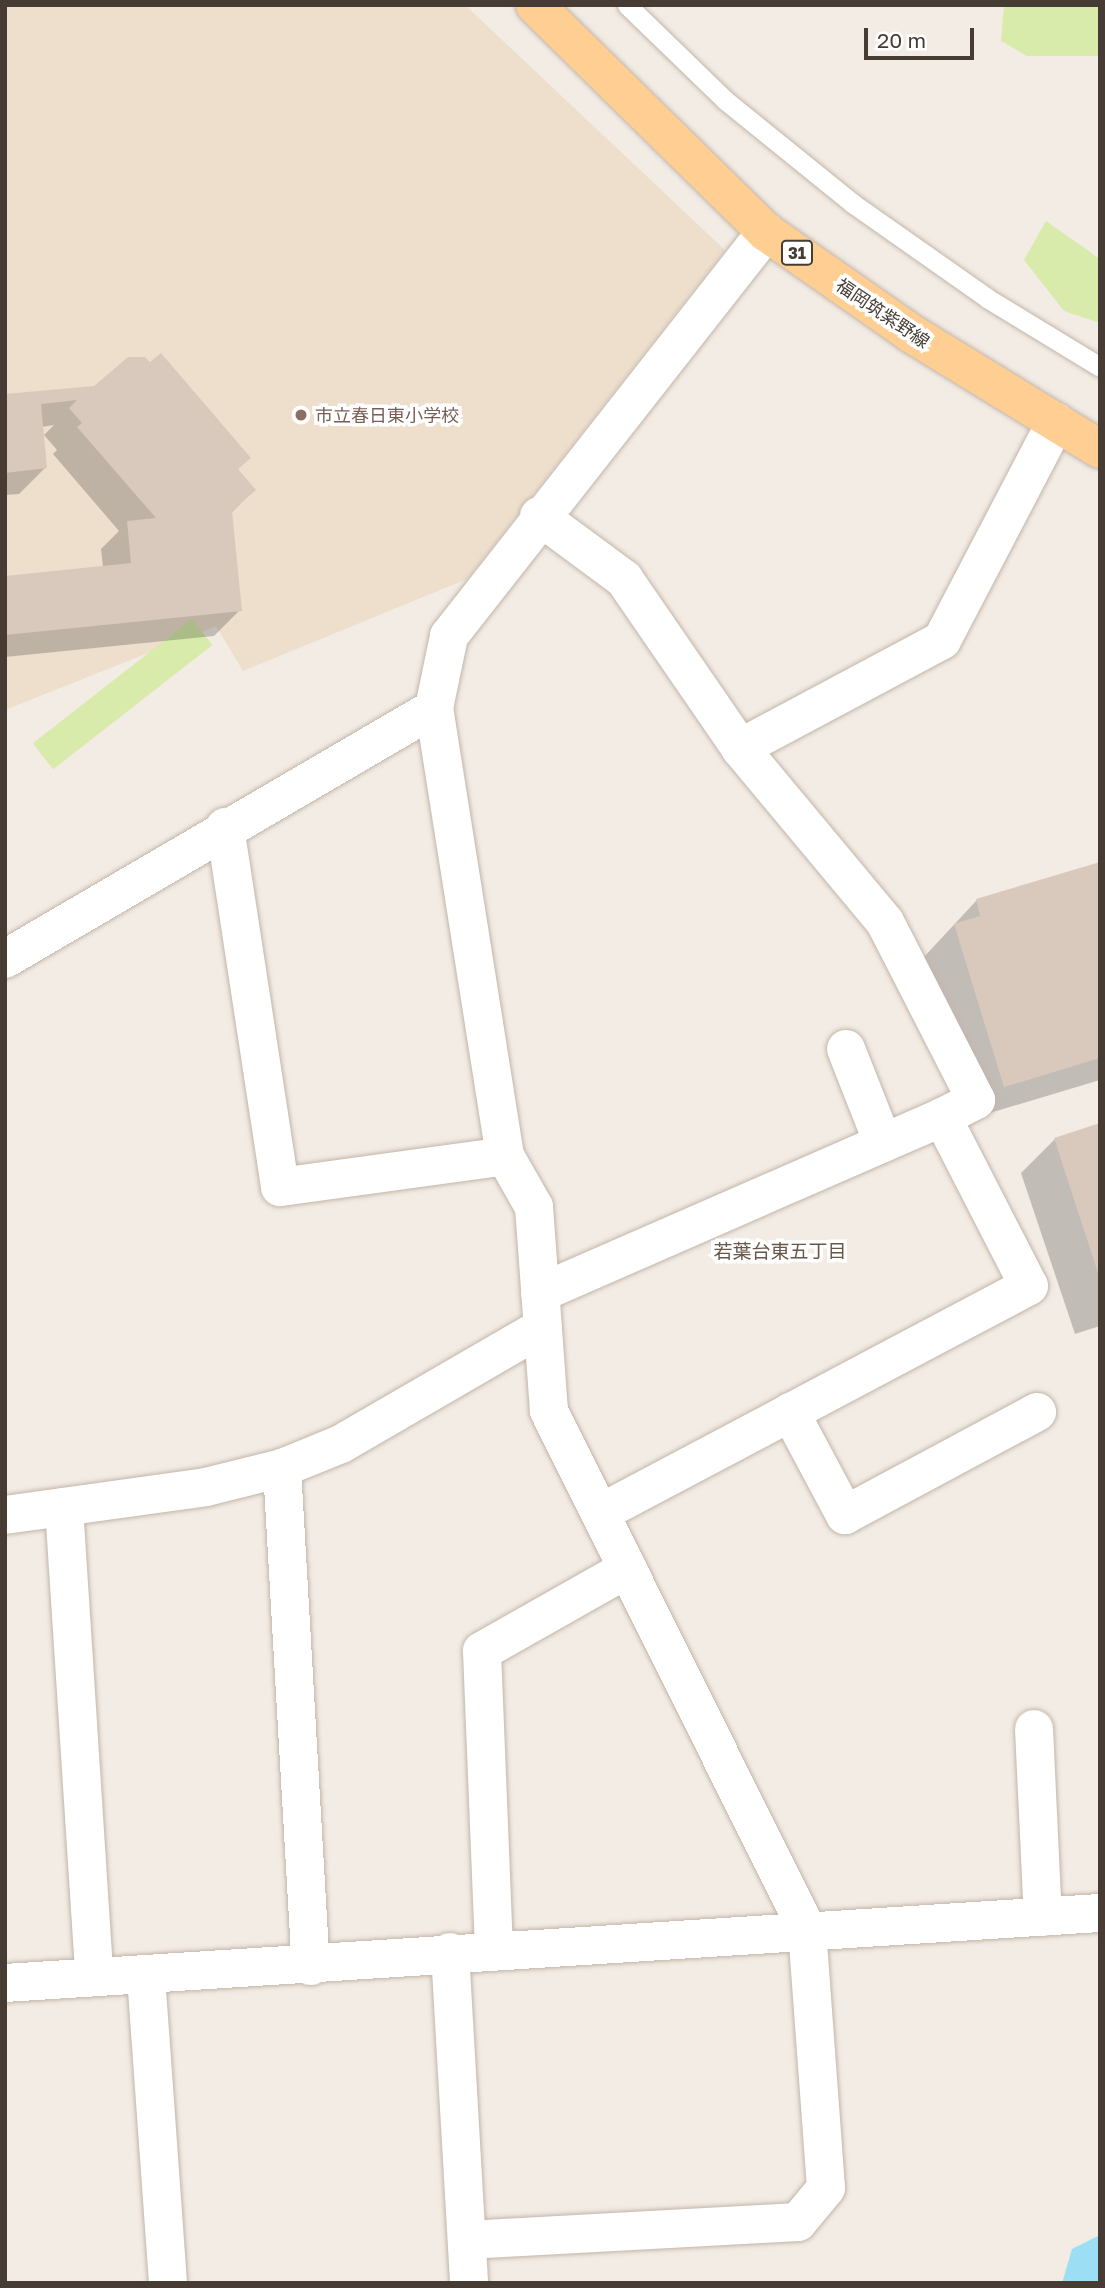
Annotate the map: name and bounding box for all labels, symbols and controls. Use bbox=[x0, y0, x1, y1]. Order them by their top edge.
scale bar bbox=[867, 14, 977, 58]
text: 20 m bbox=[877, 27, 926, 53]
road number: 31 bbox=[780, 241, 814, 266]
street label: 福岡筑紫野線 bbox=[832, 274, 934, 352]
place label: 市立春日東小学校 bbox=[315, 404, 459, 426]
marker: 市立春日東小学校 bbox=[293, 407, 309, 423]
district label: 若葉台東五丁目 bbox=[714, 1240, 846, 1262]

